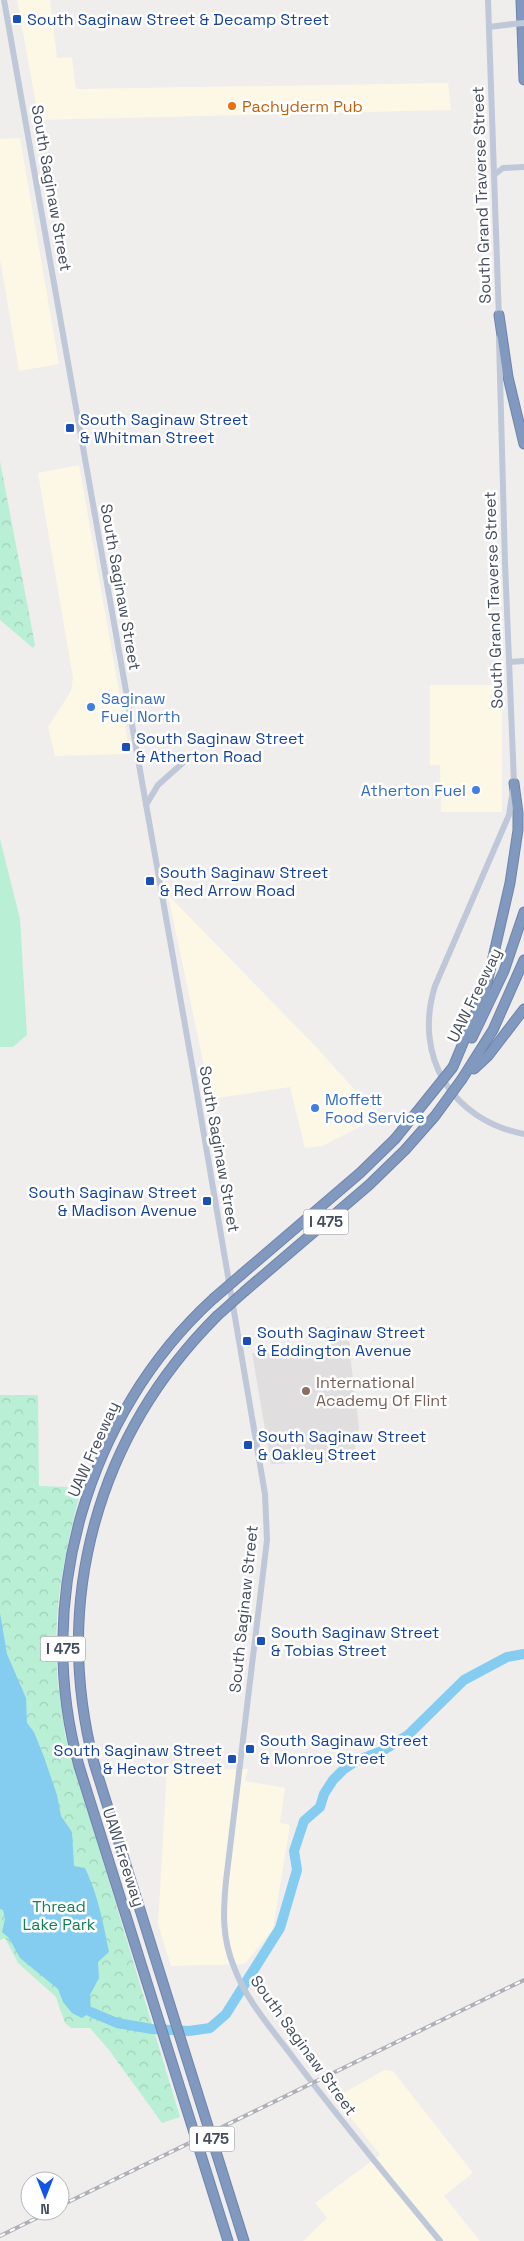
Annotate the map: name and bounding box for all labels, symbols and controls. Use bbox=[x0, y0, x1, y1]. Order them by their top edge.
place label: South Saginaw Street & Decamp Street bbox=[27, 9, 329, 30]
marker: South Saginaw Street & Decamp Street bbox=[11, 13, 23, 25]
street label: South Grand Traverse Street bbox=[467, 86, 496, 304]
place label: Pachyderm Pub bbox=[242, 96, 363, 117]
marker: Pachyderm Pub bbox=[226, 100, 238, 112]
street label: South Saginaw Street bbox=[27, 103, 76, 273]
place label: South Saginaw Street & Whitman Street bbox=[80, 409, 248, 448]
marker: South Saginaw Street & Whitman Street bbox=[64, 422, 76, 434]
street label: South Grand Traverse Street bbox=[479, 491, 508, 709]
street label: South Saginaw Street bbox=[96, 502, 145, 672]
place label: Saginaw Fuel North bbox=[101, 688, 181, 727]
marker: Saginaw Fuel North bbox=[85, 701, 97, 713]
place label: South Saginaw Street & Atherton Road bbox=[136, 728, 304, 767]
marker: South Saginaw Street & Atherton Road bbox=[120, 741, 132, 753]
place label: Atherton Fuel bbox=[361, 780, 466, 801]
marker: Atherton Fuel bbox=[470, 784, 482, 796]
place label: South Saginaw Street & Red Arrow Road bbox=[160, 862, 328, 901]
marker: South Saginaw Street & Red Arrow Road bbox=[144, 875, 156, 887]
street label: UAW Freeway bbox=[442, 944, 506, 1046]
street label: South Saginaw Street bbox=[195, 1064, 244, 1234]
place label: Moffett Food Service bbox=[325, 1089, 425, 1128]
marker: Moffett Food Service bbox=[309, 1102, 321, 1114]
place label: South Saginaw Street & Madison Avenue bbox=[29, 1182, 197, 1221]
marker: South Saginaw Street & Madison Avenue bbox=[201, 1195, 213, 1207]
road number: I 475 bbox=[304, 1210, 348, 1234]
place label: South Saginaw Street & Eddington Avenue bbox=[257, 1322, 425, 1361]
marker: South Saginaw Street & Eddington Avenue bbox=[241, 1335, 253, 1347]
place label: International Academy Of Flint bbox=[316, 1372, 447, 1411]
marker: International Academy Of Flint bbox=[300, 1385, 312, 1397]
street label: UAW Freeway bbox=[63, 1398, 124, 1500]
place label: South Saginaw Street & Oakley Street bbox=[258, 1426, 426, 1465]
marker: South Saginaw Street & Oakley Street bbox=[242, 1439, 254, 1451]
street label: South Saginaw Street bbox=[224, 1524, 263, 1694]
place label: South Saginaw Street & Tobias Street bbox=[271, 1622, 439, 1661]
marker: South Saginaw Street & Tobias Street bbox=[255, 1635, 267, 1647]
road number: I 475 bbox=[40, 1636, 86, 1662]
place label: South Saginaw Street & Monroe Street bbox=[260, 1730, 428, 1769]
place label: South Saginaw Street & Hector Street bbox=[54, 1740, 222, 1779]
marker: South Saginaw Street & Monroe Street bbox=[244, 1743, 256, 1755]
marker: South Saginaw Street & Hector Street bbox=[226, 1753, 238, 1765]
street label: UAW Freeway bbox=[98, 1805, 149, 1909]
park label: Thread Lake Park bbox=[23, 1896, 96, 1935]
street label: South Saginaw Street bbox=[246, 1971, 362, 2120]
road number: I 475 bbox=[190, 2126, 234, 2152]
north arrow bbox=[20, 2171, 70, 2221]
text: N bbox=[40, 2200, 50, 2218]

